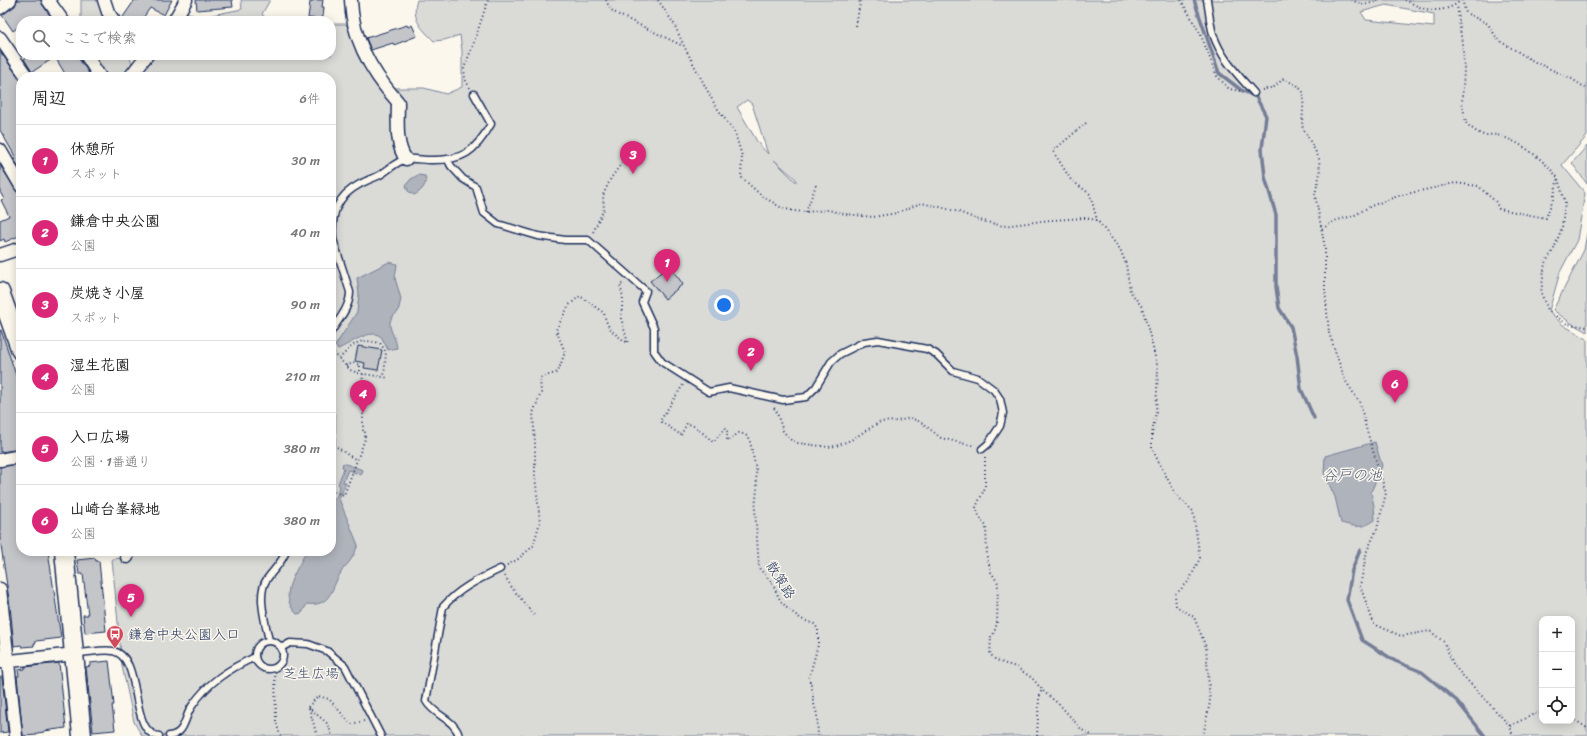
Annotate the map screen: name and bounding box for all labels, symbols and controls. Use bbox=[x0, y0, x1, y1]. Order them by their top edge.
search box bbox=[16, 16, 336, 60]
text: ここで検索 bbox=[62, 25, 137, 51]
icon: search bbox=[30, 27, 52, 49]
text: 周辺 bbox=[32, 83, 66, 113]
text: 6件 bbox=[300, 87, 320, 110]
text: 休憩所 bbox=[70, 136, 115, 162]
pin: 3 bbox=[620, 141, 646, 174]
text: 1 bbox=[42, 149, 48, 172]
text: 30 m bbox=[291, 149, 320, 172]
text: スポット bbox=[70, 162, 122, 185]
text: 鎌倉中央公園 bbox=[70, 208, 160, 234]
text: 2 bbox=[41, 221, 49, 244]
text: 40 m bbox=[290, 221, 320, 244]
text: 公園 bbox=[70, 234, 96, 257]
pin: 1 bbox=[654, 249, 680, 282]
text: 炭焼き小屋 bbox=[70, 280, 145, 306]
text: 3 bbox=[41, 293, 49, 316]
text: 90 m bbox=[290, 293, 320, 316]
your location bbox=[714, 295, 734, 315]
text: スポット bbox=[70, 306, 122, 329]
pin: 2 bbox=[738, 338, 764, 371]
text: 湿生花園 bbox=[70, 352, 130, 378]
text: 4 bbox=[41, 365, 49, 388]
text: 210 m bbox=[285, 365, 320, 388]
pin: 6 bbox=[1382, 370, 1408, 403]
text: 公園 bbox=[70, 378, 96, 401]
pin: 4 bbox=[350, 380, 376, 413]
text: 入口広場 bbox=[70, 424, 130, 450]
text: 5 bbox=[41, 437, 49, 460]
text: 380 m bbox=[283, 437, 320, 460]
text: 公園 · 1番通り bbox=[70, 450, 151, 473]
water label: 谷戸の池 bbox=[1322, 462, 1383, 488]
text: 山崎台峯緑地 bbox=[70, 496, 160, 522]
text: 6 bbox=[41, 509, 49, 532]
text: 380 m bbox=[283, 509, 320, 532]
text: 公園 bbox=[70, 522, 96, 545]
street label: 散策路 bbox=[759, 556, 802, 605]
pin: 5 bbox=[118, 584, 144, 617]
map controls bbox=[1539, 616, 1575, 724]
button: + bbox=[1539, 616, 1575, 652]
place label: 鎌倉中央公園入口 bbox=[128, 622, 240, 647]
bus stop icon: 鎌倉中央公園入口 bbox=[105, 624, 125, 649]
button: − bbox=[1539, 652, 1575, 688]
park label: 芝生広場 bbox=[283, 661, 339, 686]
button: locate bbox=[1539, 688, 1575, 724]

